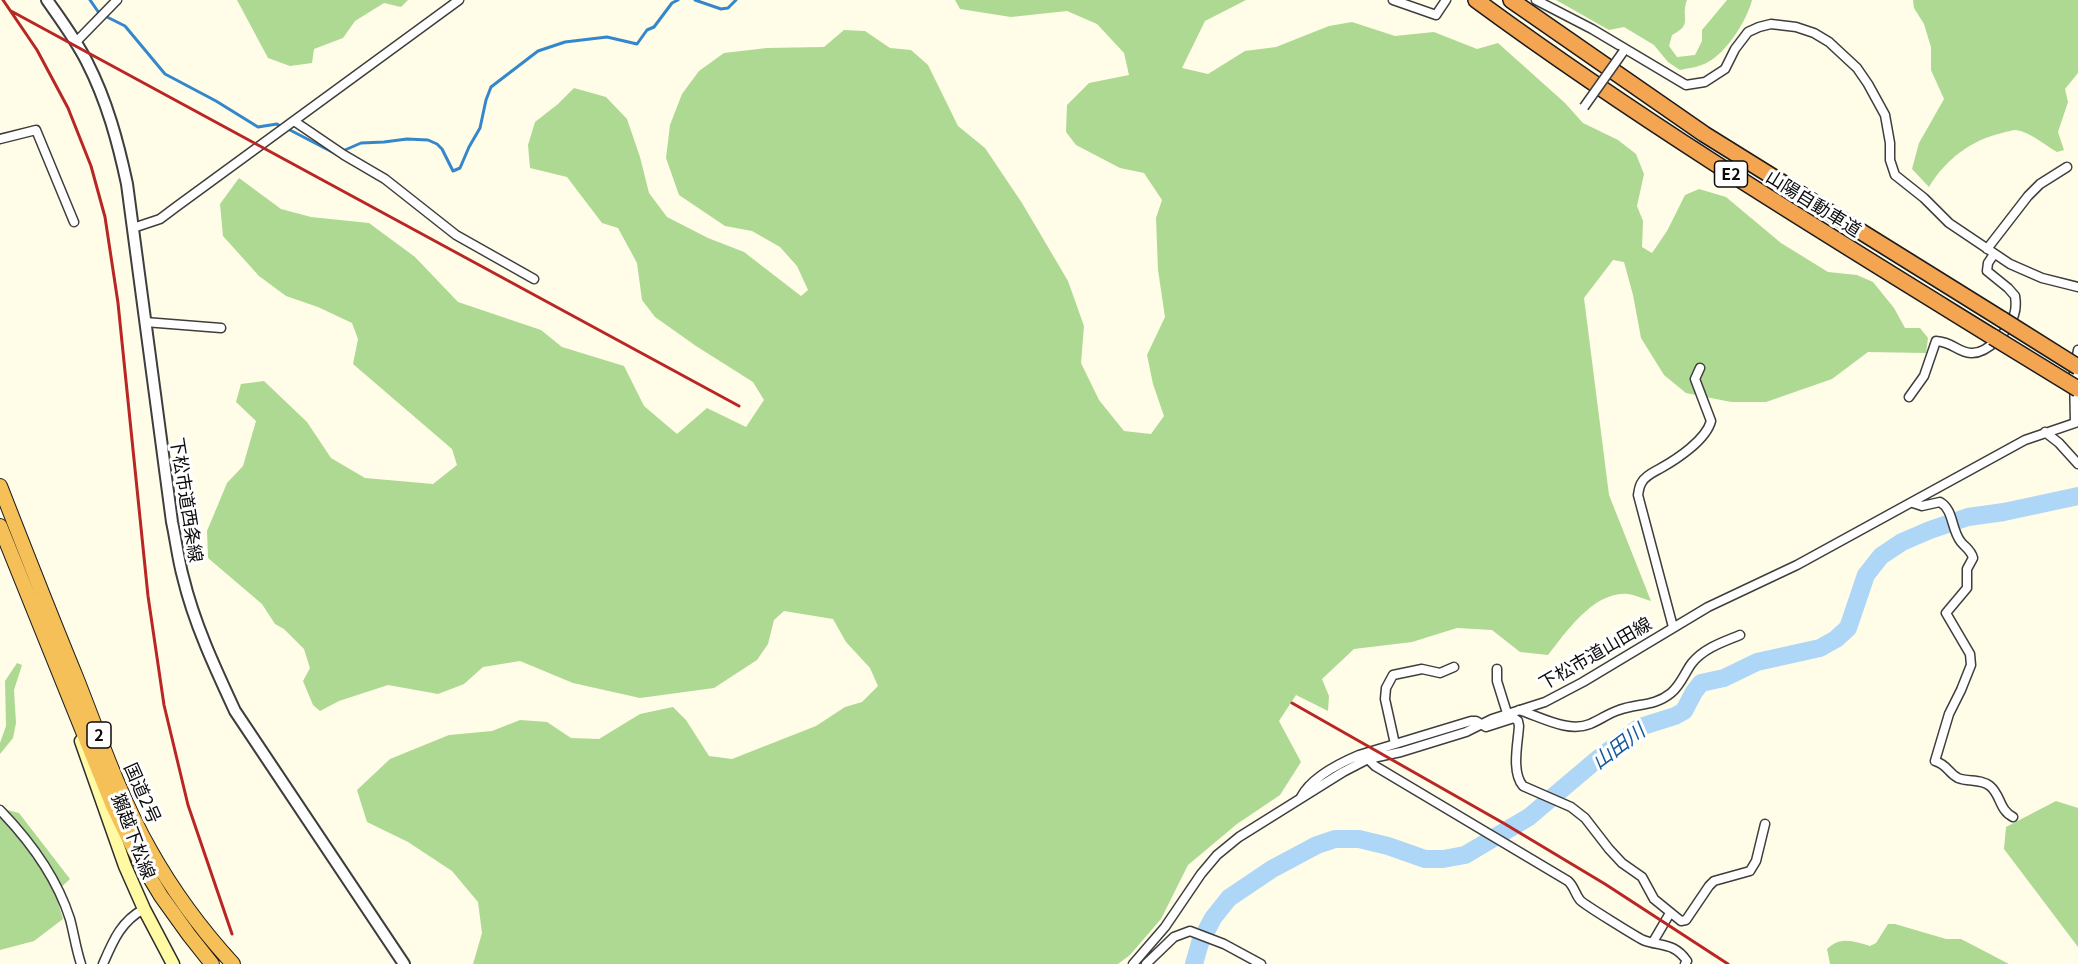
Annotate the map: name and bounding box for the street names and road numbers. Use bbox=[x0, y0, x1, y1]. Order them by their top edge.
road number: E2 bbox=[1714, 161, 1748, 187]
street label: 山陽自動車道 bbox=[1762, 165, 1866, 241]
street label: 下松市道西条線 bbox=[166, 436, 208, 564]
street label: 下松市道山田線 bbox=[1535, 612, 1655, 694]
road number: 2 bbox=[87, 722, 111, 748]
street label: 国道2号 bbox=[120, 759, 166, 827]
street label: 獺越下松線 bbox=[108, 790, 160, 882]

